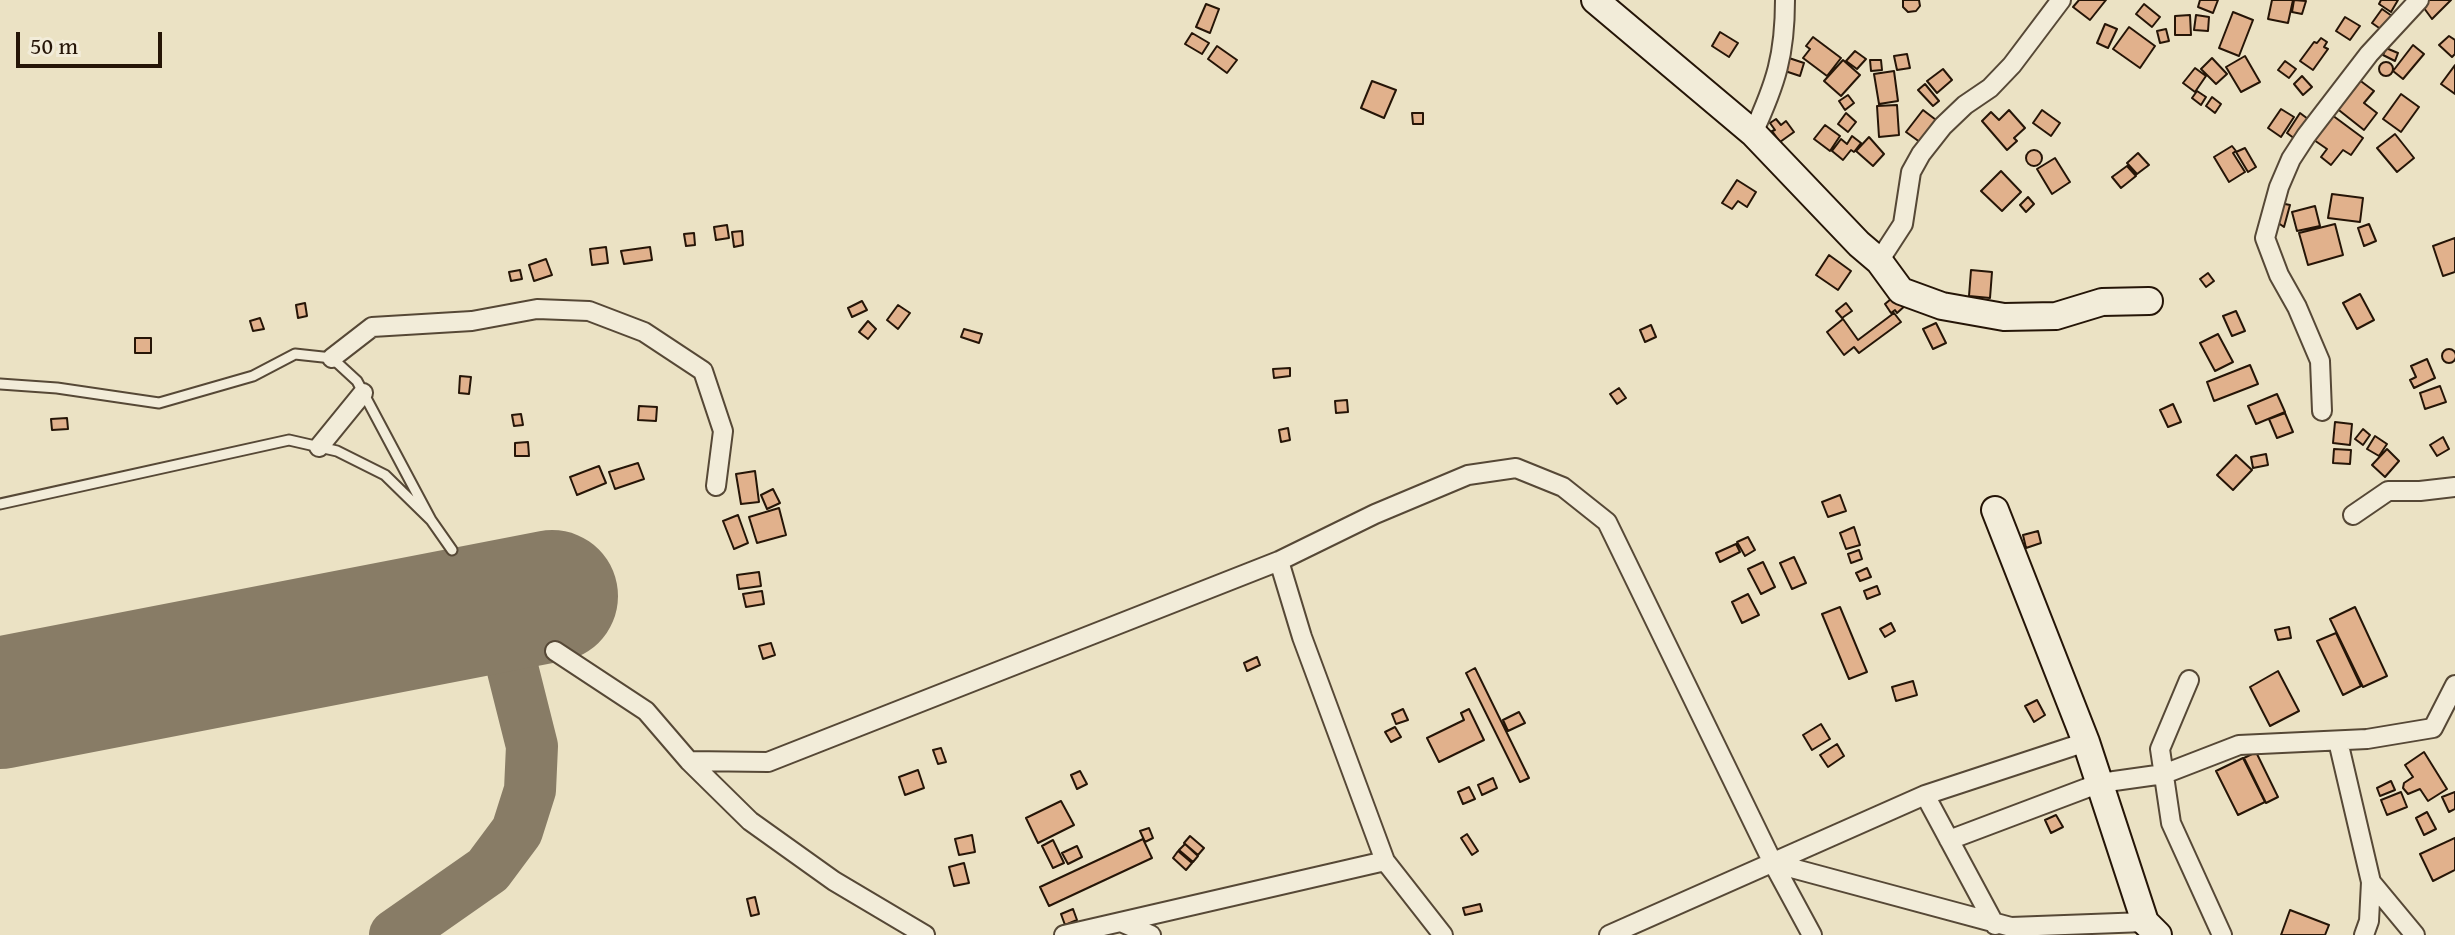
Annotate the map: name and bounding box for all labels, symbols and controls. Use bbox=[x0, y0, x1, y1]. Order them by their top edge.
scale bar bbox=[20, 16, 166, 66]
text: 50 m bbox=[30, 28, 78, 63]

